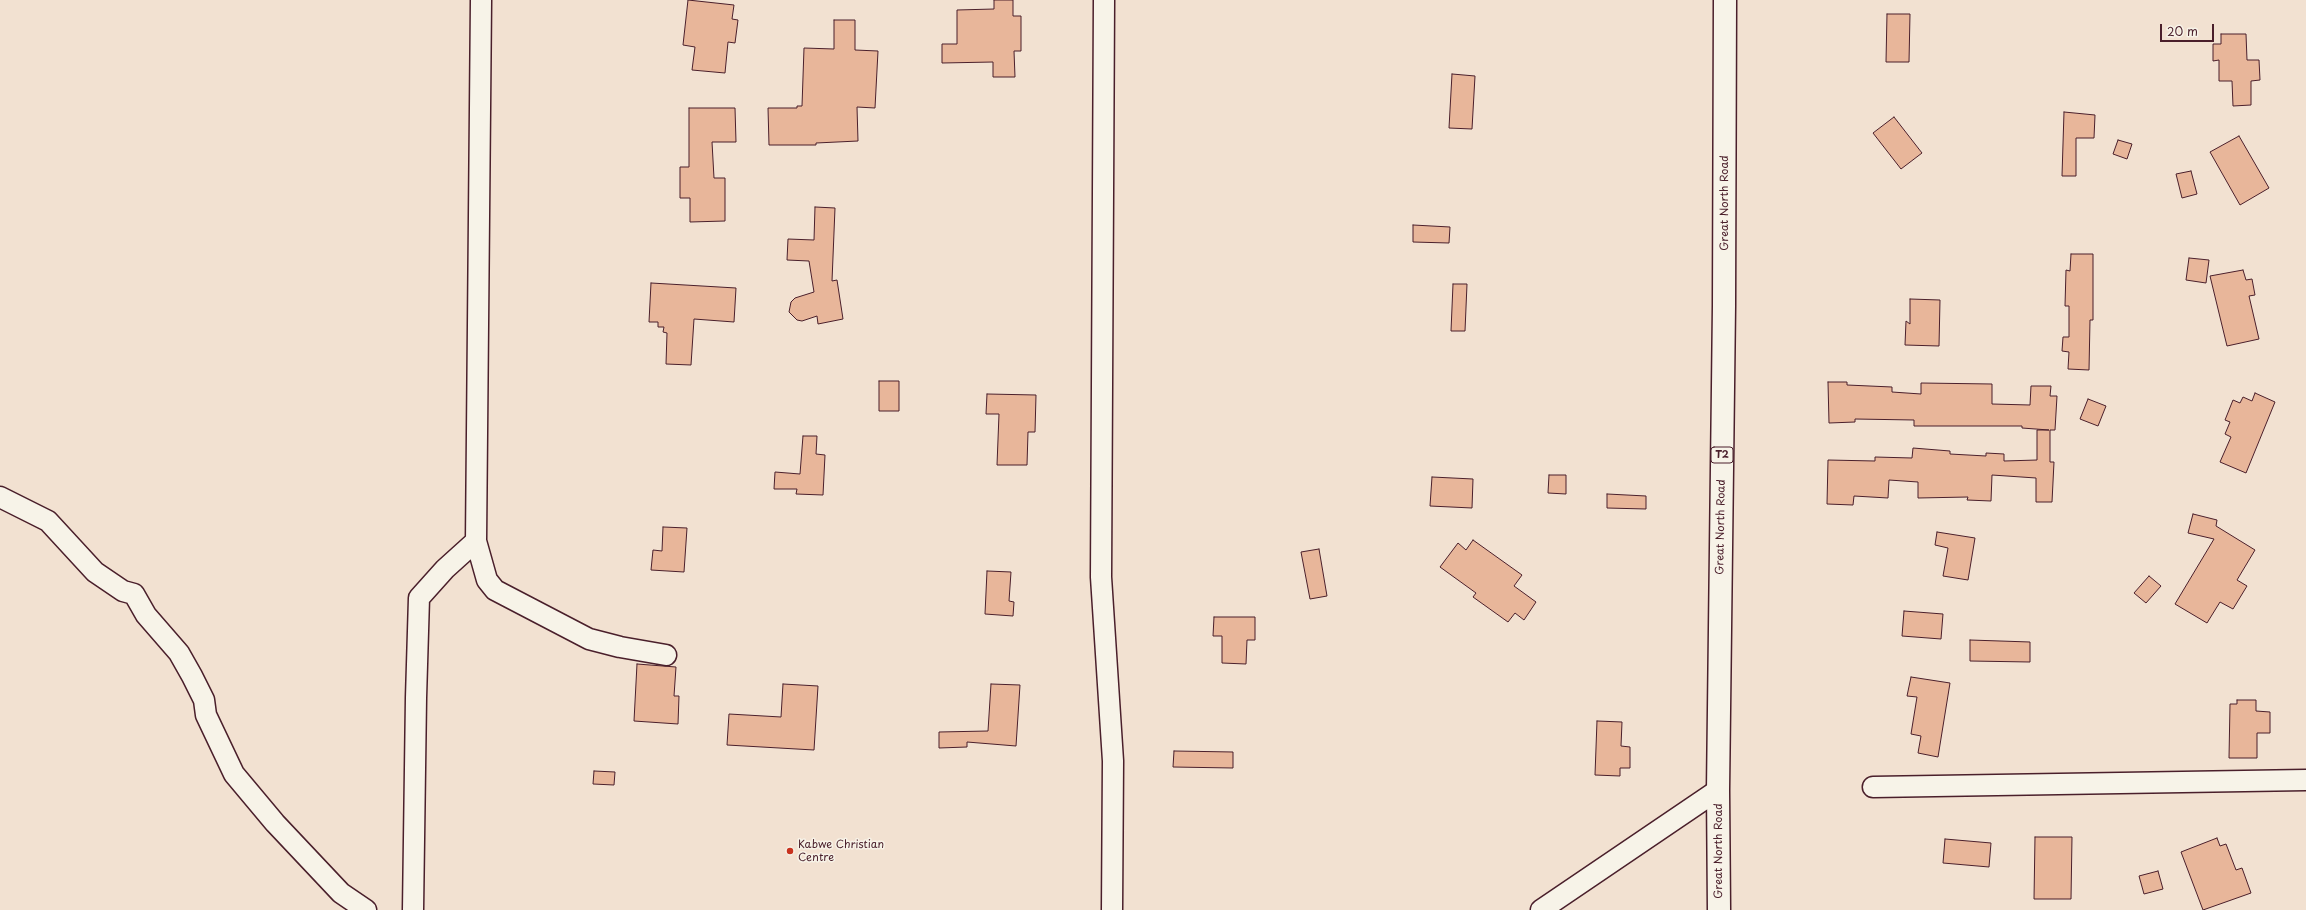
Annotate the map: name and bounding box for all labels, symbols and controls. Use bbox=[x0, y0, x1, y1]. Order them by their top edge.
scale bar bbox=[2162, 16, 2216, 42]
text: 20 m bbox=[2167, 22, 2198, 40]
street label: Great North Road bbox=[1718, 155, 1732, 251]
road number: T2 bbox=[1711, 447, 1733, 463]
street label: Great North Road bbox=[1714, 479, 1728, 575]
street label: Great North Road bbox=[1712, 803, 1726, 899]
place label: Kabwe Christian Centre bbox=[798, 838, 884, 864]
marker: Kabwe Christian Centre bbox=[785, 846, 795, 856]

